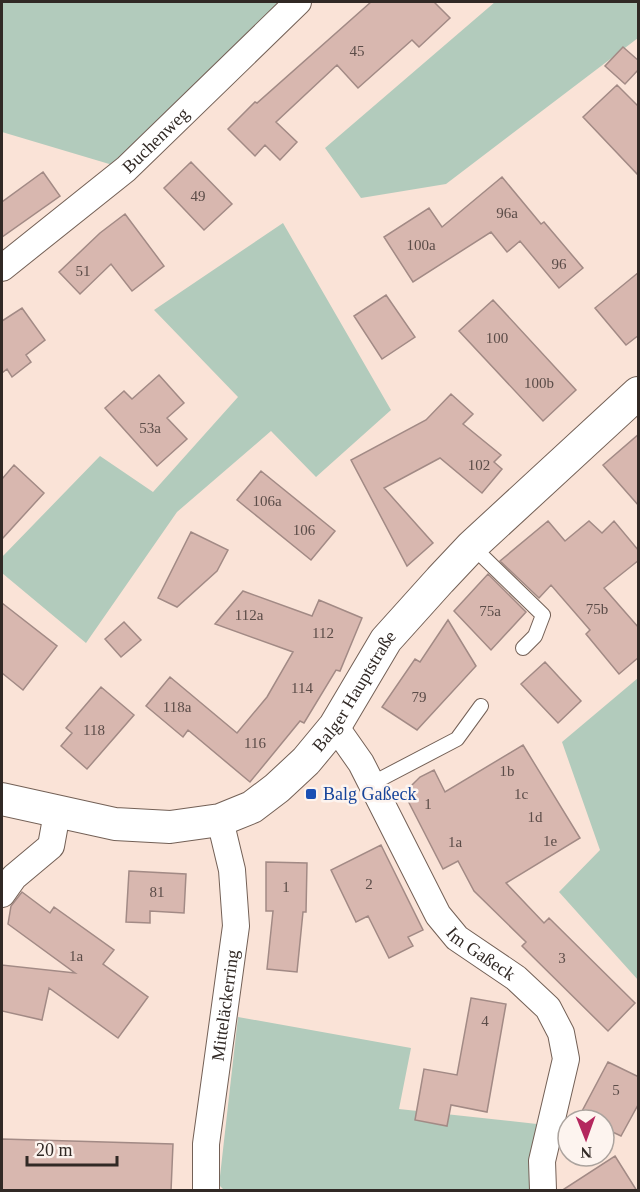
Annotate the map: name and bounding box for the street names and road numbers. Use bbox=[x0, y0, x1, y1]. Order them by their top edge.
street label: Buchenweg bbox=[118, 103, 193, 177]
street label: Balger Hauptstraße bbox=[308, 626, 400, 756]
street label: Im Gaßeck bbox=[442, 923, 519, 985]
street label: Mitteläckerring bbox=[208, 948, 243, 1062]

